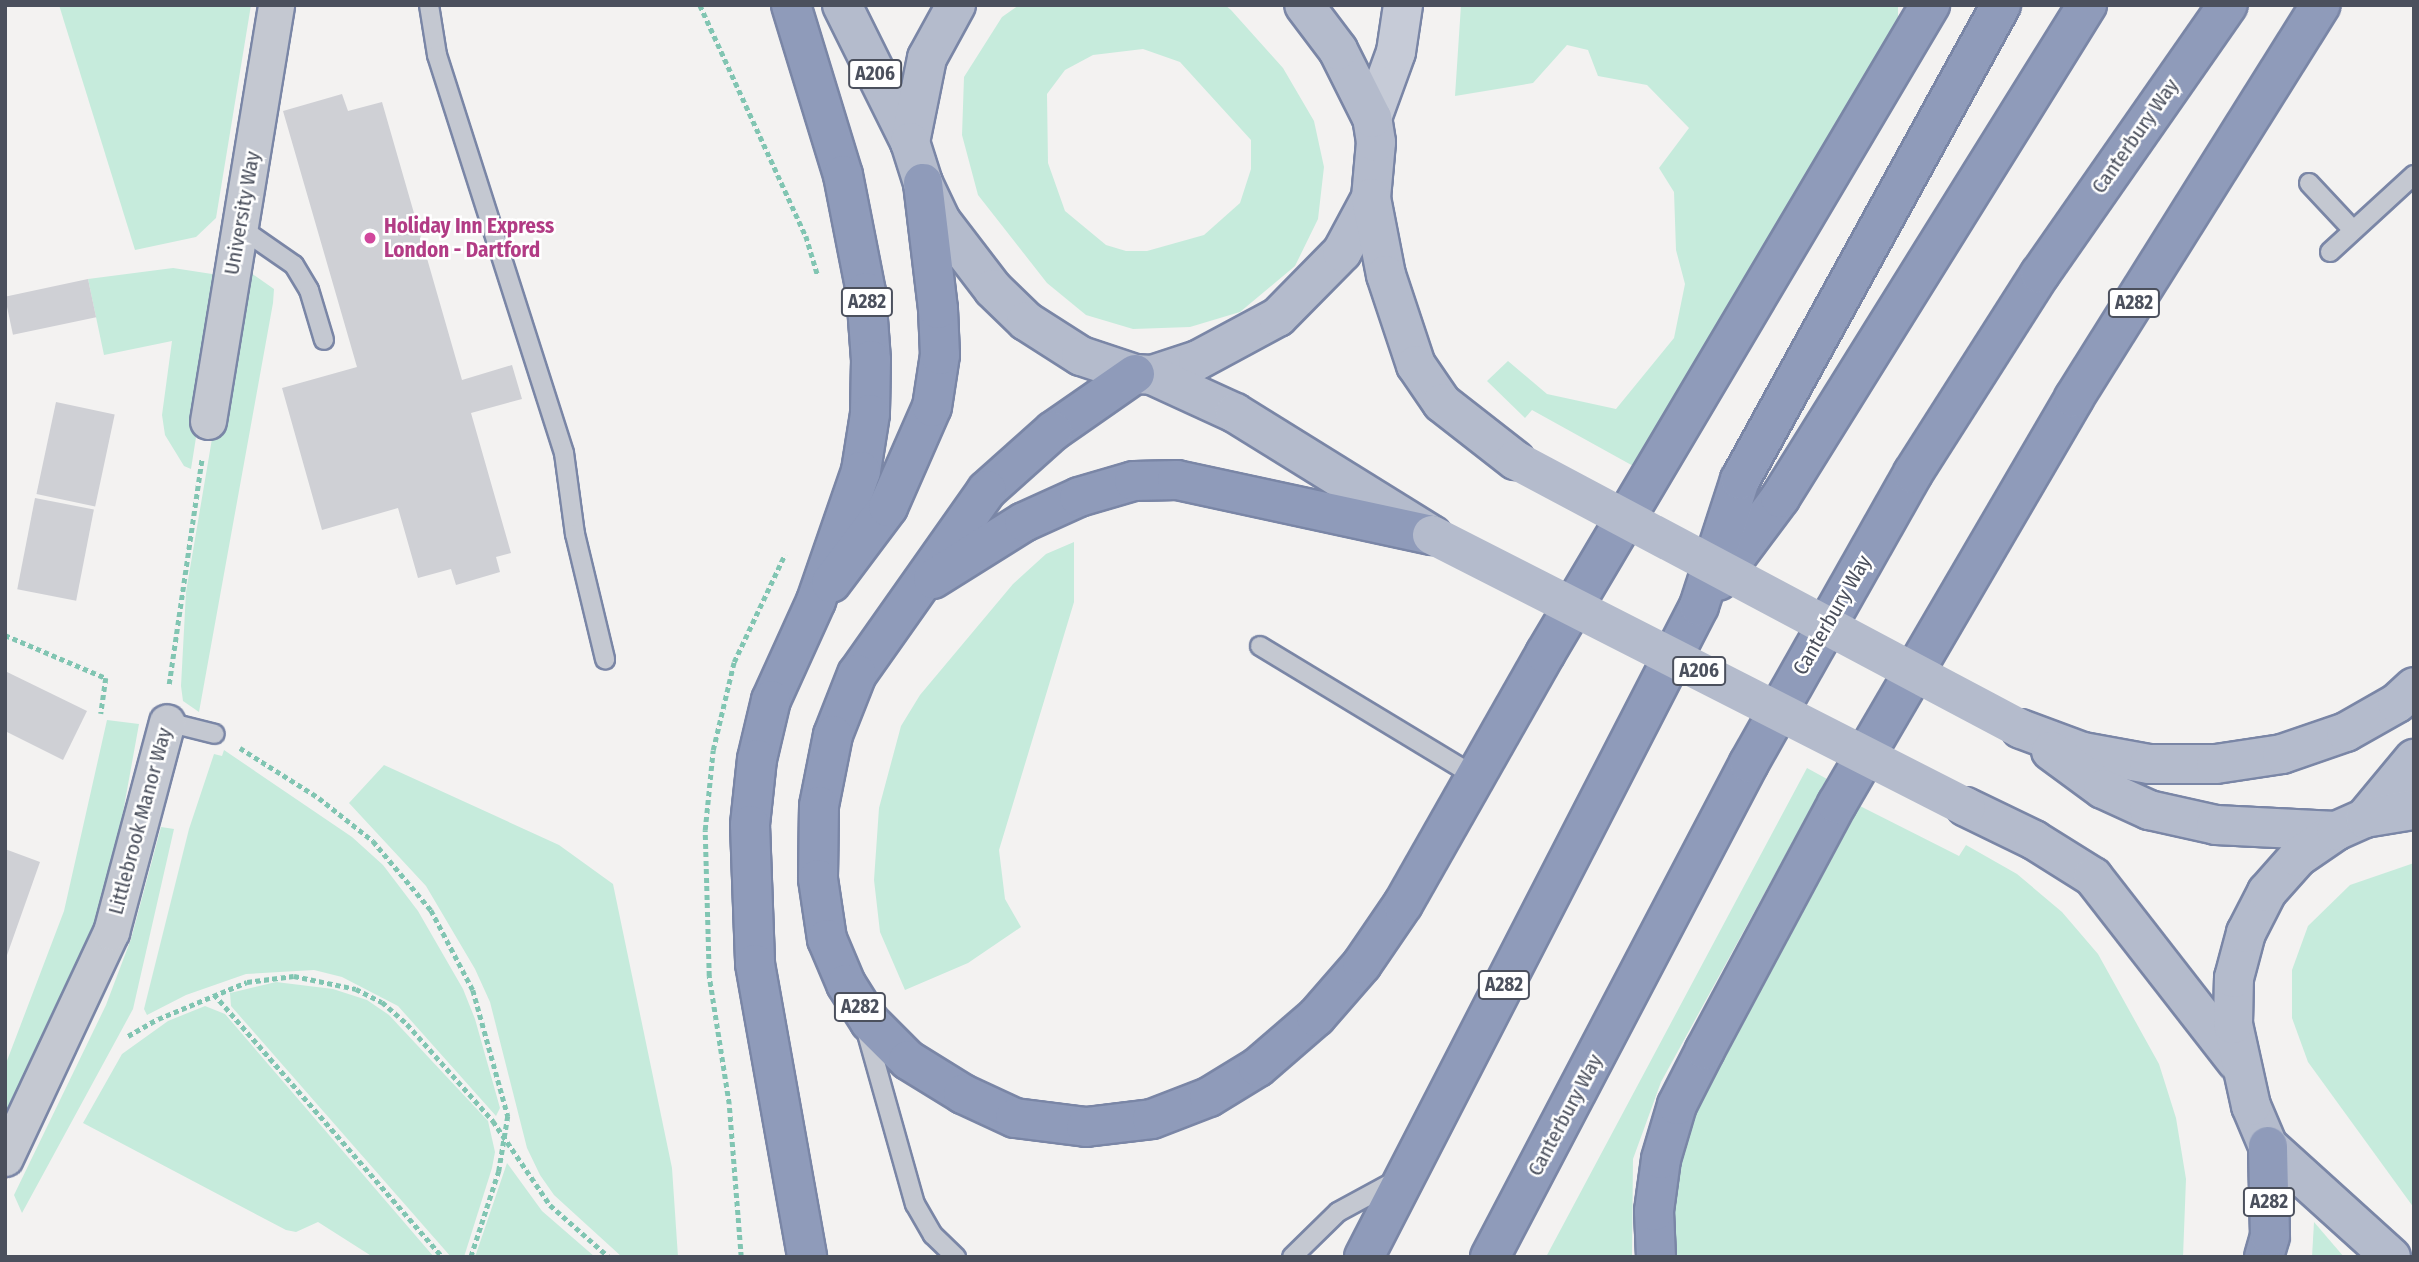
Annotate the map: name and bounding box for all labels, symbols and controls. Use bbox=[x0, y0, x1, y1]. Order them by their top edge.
road number: A206 bbox=[847, 58, 903, 90]
street label: Canterbury Way bbox=[2086, 74, 2184, 198]
street label: University Way bbox=[219, 149, 265, 277]
place label: Holiday Inn Express London - Dartford bbox=[384, 213, 554, 263]
marker: Holiday Inn Express London - Dartford bbox=[362, 230, 378, 246]
road number: A282 bbox=[841, 286, 893, 318]
road number: A282 bbox=[2108, 288, 2160, 318]
street label: Canterbury Way bbox=[1788, 551, 1876, 679]
road number: A206 bbox=[1671, 656, 1727, 686]
street label: Littlebrook Manor Way bbox=[103, 725, 177, 917]
road number: A282 bbox=[1478, 970, 1530, 1001]
road number: A282 bbox=[834, 992, 886, 1023]
street label: Canterbury Way bbox=[1522, 1050, 1608, 1180]
road number: A282 bbox=[2243, 1186, 2295, 1218]

